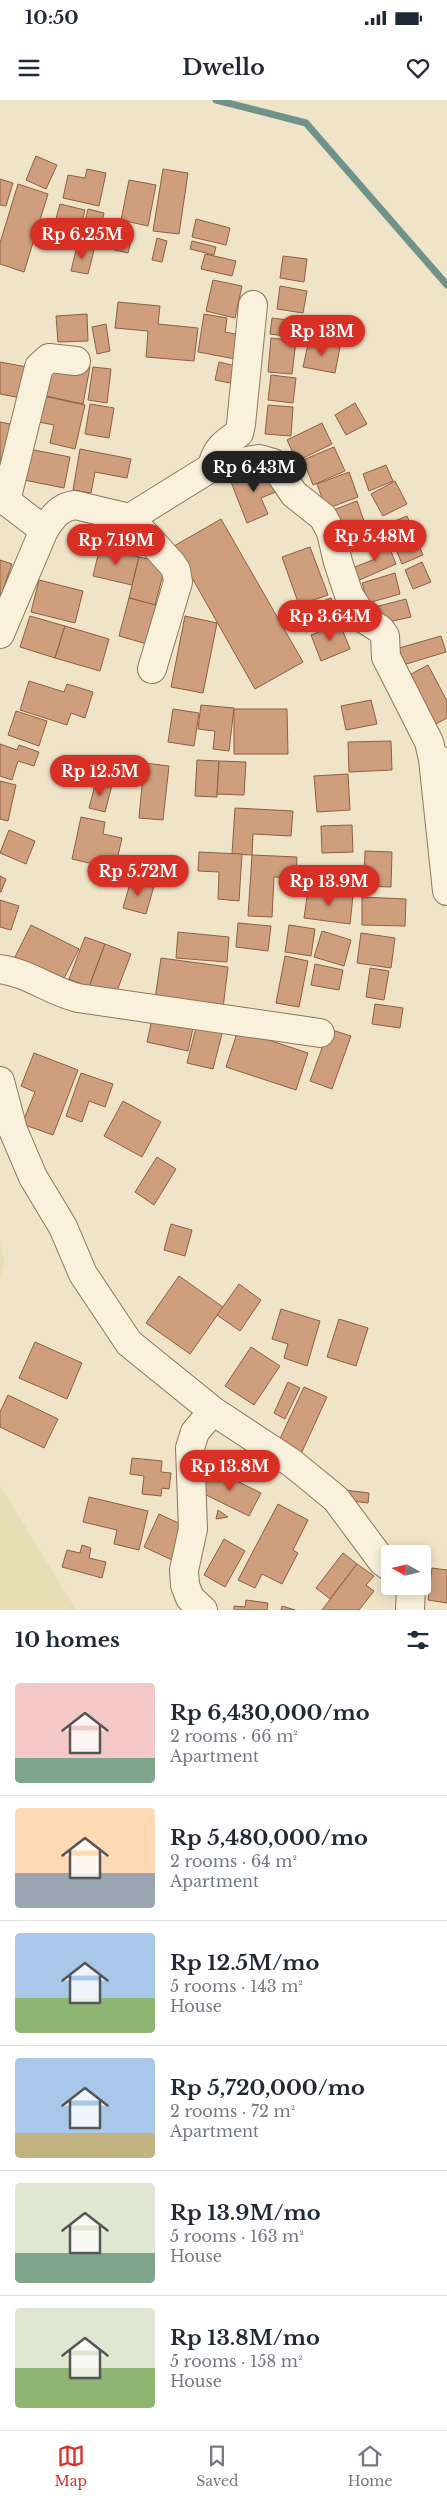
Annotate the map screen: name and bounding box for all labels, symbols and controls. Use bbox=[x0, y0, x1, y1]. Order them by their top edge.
text: 10:50 bbox=[25, 6, 79, 29]
icon: menu bbox=[15, 54, 43, 82]
text: Dwello bbox=[182, 54, 265, 81]
icon: heart bbox=[404, 54, 432, 82]
pin: Rp 6.25M bbox=[30, 218, 134, 260]
text: Rp 6.25M bbox=[41, 224, 123, 244]
pin: Rp 13M bbox=[281, 314, 363, 357]
text: Rp 13M bbox=[290, 321, 354, 341]
pin: Rp 6.43M bbox=[202, 450, 306, 493]
text: Rp 6.43M bbox=[213, 457, 295, 477]
pin: Rp 5.48M bbox=[323, 520, 427, 562]
pin: Rp 7.19M bbox=[64, 524, 168, 566]
text: Rp 5.48M bbox=[334, 526, 416, 546]
text: Rp 7.19M bbox=[78, 530, 154, 550]
pin: Rp 3.64M bbox=[278, 600, 382, 642]
text: Rp 3.64M bbox=[289, 606, 371, 626]
pin: Rp 12.5M bbox=[48, 754, 152, 797]
text: Rp 12.5M bbox=[61, 761, 139, 781]
pin: Rp 5.72M bbox=[86, 854, 190, 897]
text: Rp 5.72M bbox=[99, 861, 177, 881]
pin: Rp 13.9M bbox=[277, 864, 381, 907]
text: Rp 13.9M bbox=[290, 871, 368, 891]
pin: Rp 13.8M bbox=[178, 1450, 282, 1492]
text: Rp 13.8M bbox=[191, 1456, 269, 1476]
north arrow bbox=[381, 1545, 431, 1595]
map controls bbox=[381, 1545, 431, 1595]
icon: filters bbox=[404, 1626, 432, 1654]
text: 10 homes bbox=[15, 1627, 120, 1653]
text: Rp 6,430,000/mo bbox=[170, 1700, 370, 1726]
icon: home bbox=[55, 1703, 115, 1763]
text: 2 rooms · 66 m² bbox=[170, 1726, 298, 1746]
text: Apartment bbox=[170, 1746, 259, 1766]
text: Rp 5,480,000/mo bbox=[170, 1825, 368, 1851]
icon: home bbox=[55, 1828, 115, 1888]
text: 2 rooms · 64 m² bbox=[170, 1851, 297, 1871]
text: Apartment bbox=[170, 1871, 259, 1891]
text: Rp 12.5M/mo bbox=[170, 1950, 319, 1976]
icon: home bbox=[55, 1953, 115, 2013]
text: 5 rooms · 143 m² bbox=[170, 1976, 303, 1996]
text: House bbox=[170, 1996, 222, 2016]
text: Rp 5,720,000/mo bbox=[170, 2075, 365, 2101]
icon: home bbox=[55, 2078, 115, 2138]
text: 2 rooms · 72 m² bbox=[170, 2101, 295, 2121]
text: Apartment bbox=[170, 2121, 259, 2141]
text: Rp 13.9M/mo bbox=[170, 2200, 321, 2226]
icon: home bbox=[55, 2203, 115, 2263]
text: 5 rooms · 163 m² bbox=[170, 2226, 304, 2246]
text: House bbox=[170, 2246, 222, 2266]
text: Rp 13.8M/mo bbox=[170, 2325, 320, 2351]
icon: home bbox=[55, 2328, 115, 2388]
text: 5 rooms · 158 m² bbox=[170, 2351, 302, 2371]
text: House bbox=[170, 2371, 222, 2391]
tab: Map bbox=[55, 2442, 87, 2490]
tab: Saved bbox=[196, 2442, 238, 2490]
tab: Home bbox=[348, 2442, 392, 2490]

